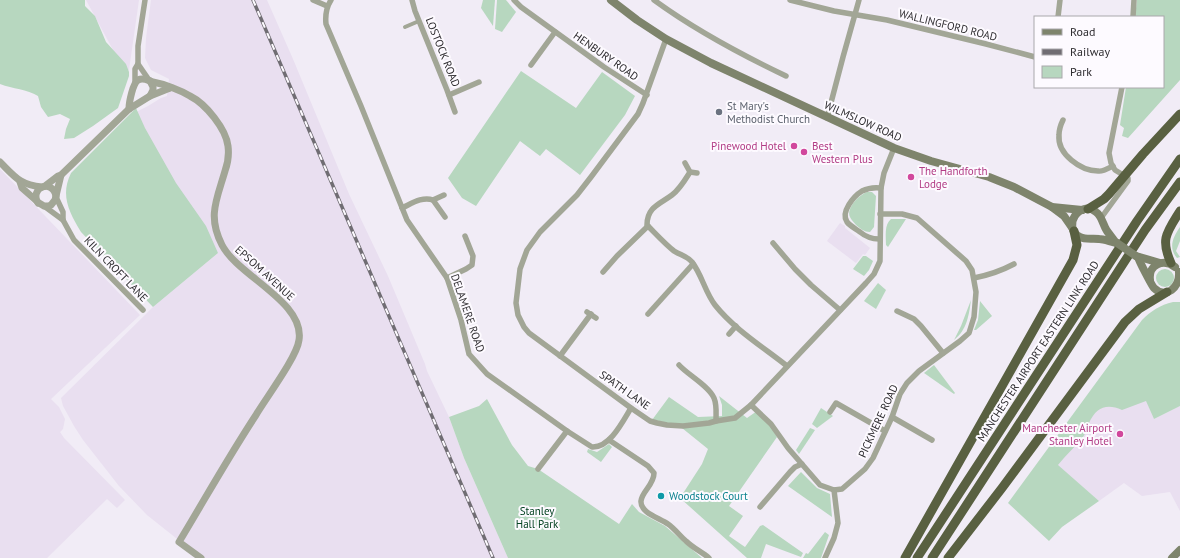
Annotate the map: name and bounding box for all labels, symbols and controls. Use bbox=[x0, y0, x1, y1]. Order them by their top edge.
street label: WALLINGFORD ROAD bbox=[897, 6, 999, 44]
street label: LOSTOCK ROAD bbox=[423, 15, 463, 89]
legend bbox=[1034, 16, 1164, 88]
text: Road bbox=[1070, 24, 1095, 39]
street label: HENBURY ROAD bbox=[571, 28, 641, 84]
text: Railway bbox=[1070, 44, 1110, 59]
text: Park bbox=[1070, 64, 1092, 79]
street label: WILMSLOW ROAD bbox=[822, 98, 904, 144]
place label: St Mary's Methodist Church bbox=[727, 99, 810, 126]
marker: St Mary's Methodist Church bbox=[714, 107, 724, 117]
place label: Pinewood Hotel bbox=[711, 139, 787, 153]
place label: Best Western Plus bbox=[812, 139, 873, 166]
marker: Pinewood Hotel bbox=[789, 141, 799, 151]
marker: Best Western Plus bbox=[799, 147, 809, 157]
place label: The Handforth Lodge bbox=[919, 164, 988, 191]
marker: The Handforth Lodge bbox=[906, 172, 916, 182]
street label: KILN CROFT LANE bbox=[81, 233, 151, 305]
street label: EPSOM AVENUE bbox=[232, 243, 298, 303]
street label: MANCHESTER AIRPORT EASTERN LINK ROAD bbox=[974, 258, 1102, 444]
street label: DELAMERE ROAD bbox=[448, 272, 488, 354]
street label: SPATH LANE bbox=[597, 367, 653, 413]
street label: PICKMERE ROAD bbox=[855, 382, 901, 460]
place label: Manchester Airport Stanley Hotel bbox=[1022, 421, 1113, 448]
marker: Manchester Airport Stanley Hotel bbox=[1115, 429, 1125, 439]
place label: Woodstock Court bbox=[669, 489, 748, 503]
marker: Woodstock Court bbox=[656, 491, 666, 501]
park label: Stanley Hall Park bbox=[516, 504, 559, 531]

